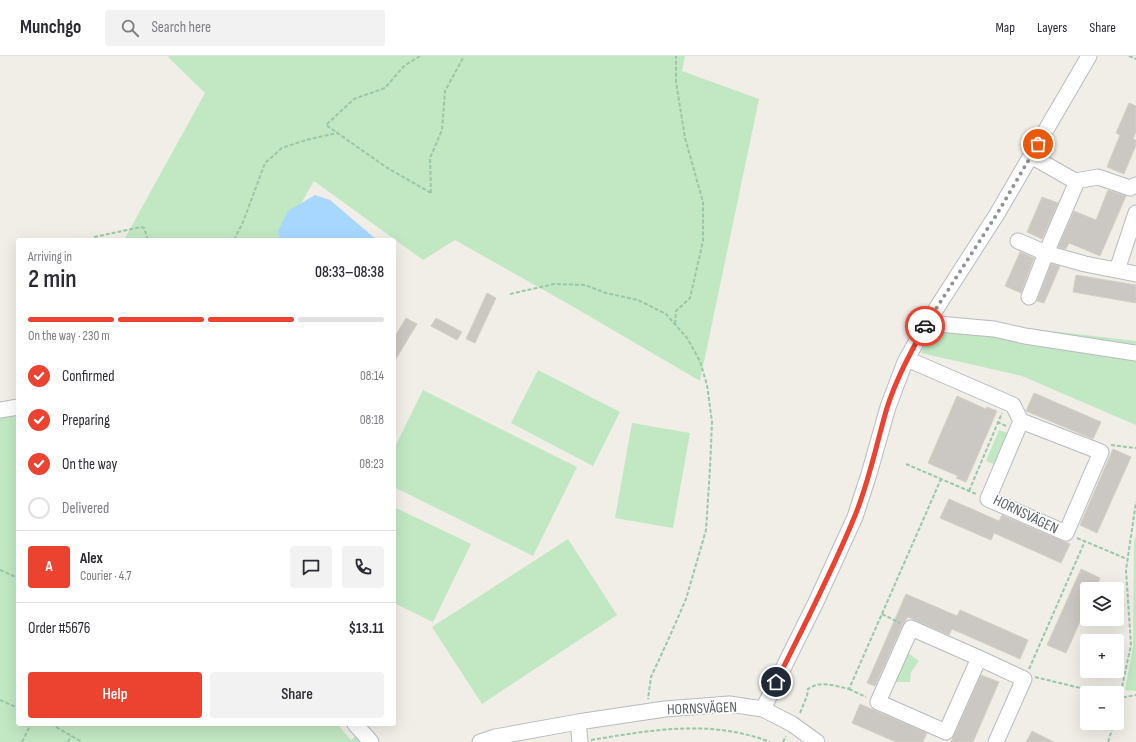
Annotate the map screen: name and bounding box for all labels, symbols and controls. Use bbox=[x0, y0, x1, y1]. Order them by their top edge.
search box bbox=[105, 10, 385, 46]
text: Munchgo bbox=[20, 16, 81, 39]
icon: search bbox=[119, 17, 141, 39]
text: Search here bbox=[151, 18, 211, 37]
text: Map bbox=[995, 19, 1015, 36]
text: Layers bbox=[1037, 19, 1067, 36]
text: Share bbox=[1089, 19, 1116, 36]
pin bbox=[1021, 127, 1055, 161]
icon: bag bbox=[1027, 133, 1049, 155]
text: Arriving in bbox=[28, 249, 72, 265]
text: 08:33–08:38 bbox=[315, 263, 384, 282]
text: 2 min bbox=[28, 264, 77, 295]
courier bbox=[905, 306, 945, 346]
icon: car bbox=[914, 315, 936, 337]
text: On the way · 230 m bbox=[28, 328, 110, 344]
icon: check bbox=[28, 365, 50, 387]
text: Confirmed bbox=[62, 367, 115, 386]
text: 08:14 bbox=[360, 368, 384, 384]
icon: check bbox=[28, 409, 50, 431]
text: Preparing bbox=[62, 411, 110, 430]
text: 08:18 bbox=[360, 412, 384, 428]
icon: check bbox=[28, 453, 50, 475]
text: On the way bbox=[62, 455, 117, 474]
text: 08:23 bbox=[359, 456, 384, 472]
street label: HORNSVÄGEN bbox=[990, 491, 1061, 538]
text: Delivered bbox=[62, 499, 109, 518]
button: chat bbox=[290, 546, 332, 588]
button: phone bbox=[342, 546, 384, 588]
text: Alex bbox=[80, 549, 103, 568]
text: A bbox=[45, 557, 53, 576]
text: Courier · 4.7 bbox=[80, 568, 132, 584]
map controls bbox=[1080, 582, 1124, 730]
button: layers bbox=[1080, 582, 1124, 626]
text: Order #5676 bbox=[28, 619, 90, 638]
text: $13.11 bbox=[348, 619, 384, 638]
button: + bbox=[1080, 634, 1124, 678]
pin bbox=[759, 665, 793, 699]
icon: home bbox=[765, 671, 787, 693]
button: Help bbox=[28, 672, 202, 718]
button: Share bbox=[210, 672, 384, 718]
button: − bbox=[1080, 686, 1124, 730]
street label: HORNSVÄGEN bbox=[667, 698, 737, 719]

